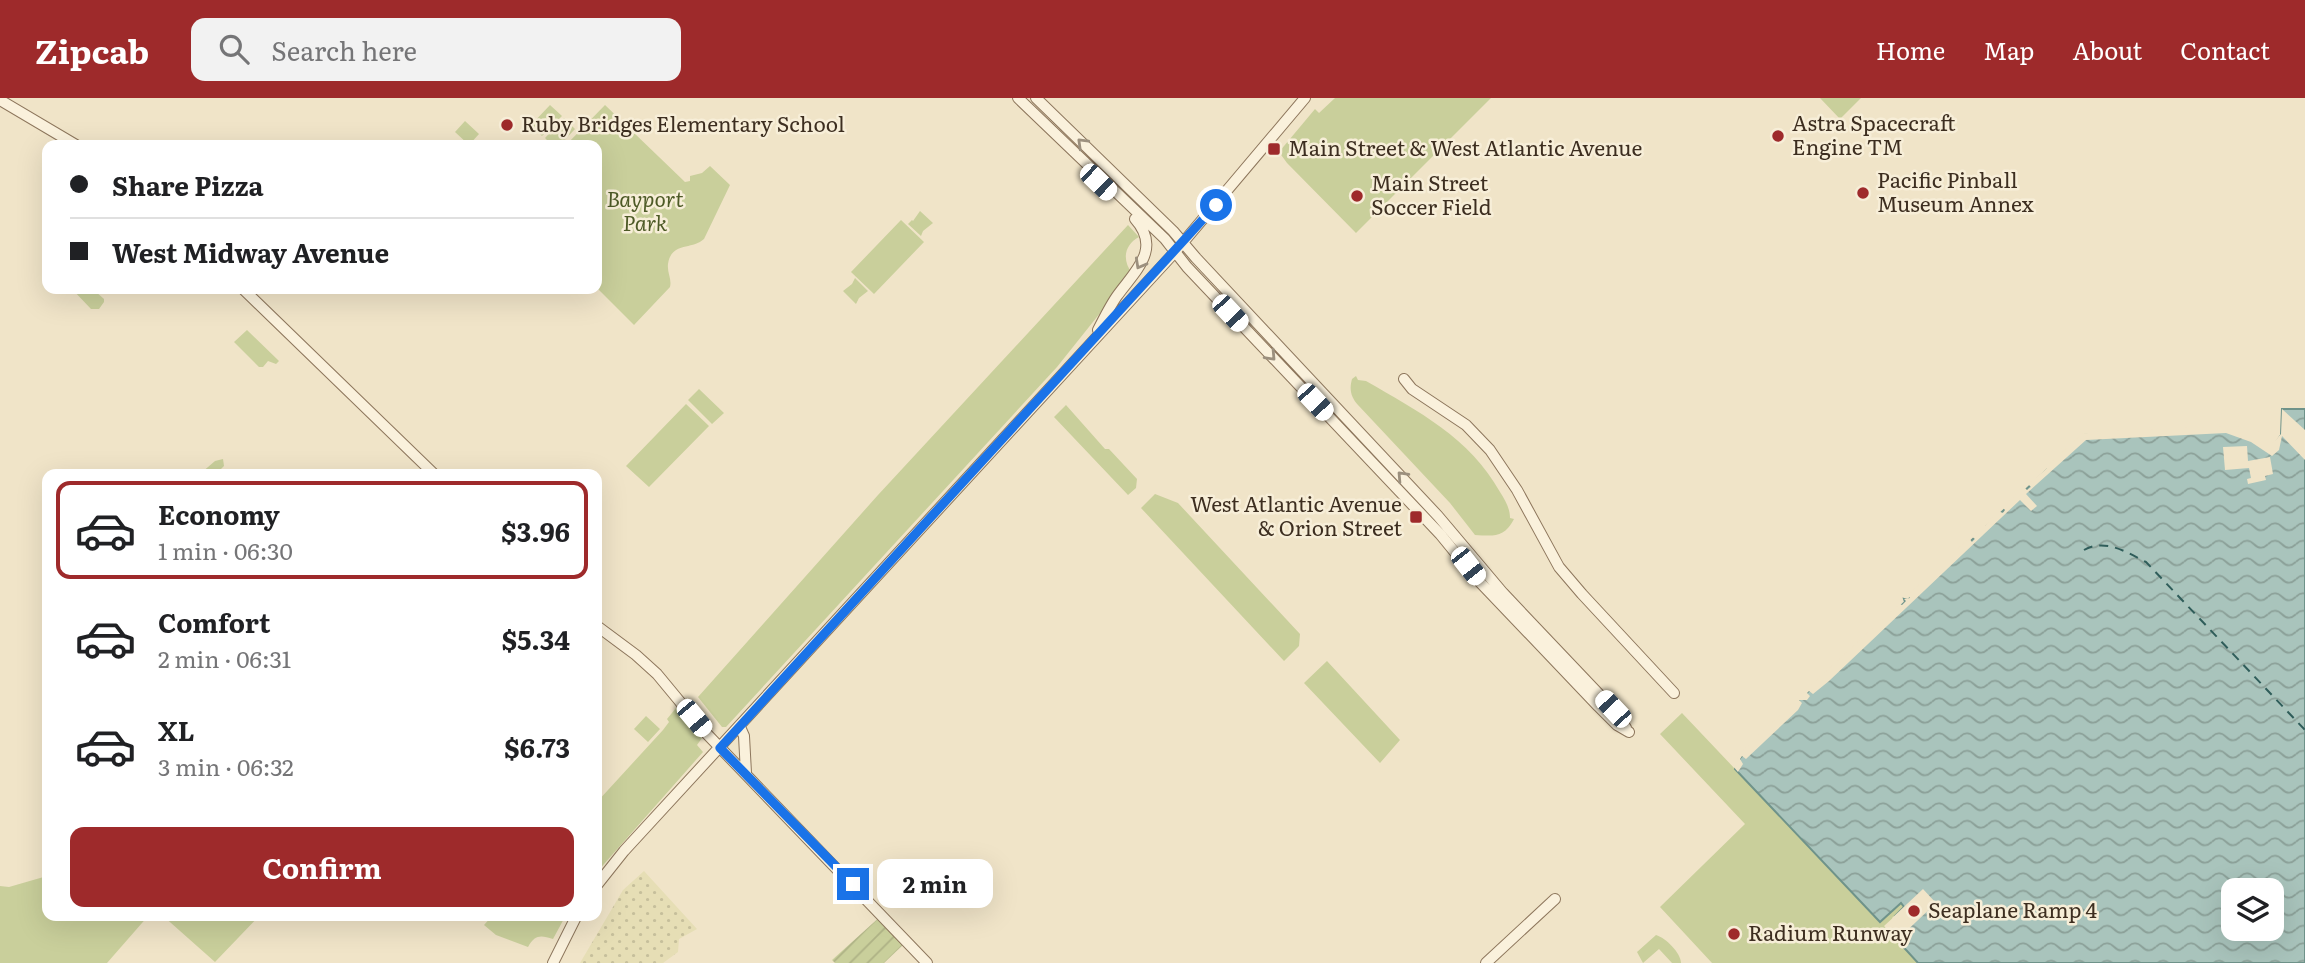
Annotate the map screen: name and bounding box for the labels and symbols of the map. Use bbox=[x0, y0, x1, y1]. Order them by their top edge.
place label: Astra Spacecraft Engine TM bbox=[1792, 106, 1956, 161]
place label: Ruby Bridges Elementary School bbox=[521, 107, 845, 138]
marker: Ruby Bridges Elementary School bbox=[499, 117, 515, 133]
marker: Astra Spacecraft Engine TM bbox=[1770, 128, 1786, 144]
place label: Main Street & West Atlantic Avenue bbox=[1288, 131, 1643, 162]
one-way arrow bbox=[1077, 139, 1090, 152]
marker: Main Street & West Atlantic Avenue bbox=[1266, 141, 1282, 157]
car bbox=[1076, 160, 1121, 204]
place label: Pacific Pinball Museum Annex bbox=[1877, 163, 2034, 218]
place label: Main Street Soccer Field bbox=[1371, 166, 1492, 221]
park label: Bayport Park bbox=[606, 182, 684, 237]
marker: Pacific Pinball Museum Annex bbox=[1855, 185, 1871, 201]
marker: Main Street Soccer Field bbox=[1349, 188, 1365, 204]
route start bbox=[1200, 189, 1232, 221]
one-way arrow bbox=[1135, 256, 1148, 269]
car bbox=[1208, 290, 1253, 336]
one-way arrow bbox=[1263, 348, 1275, 361]
car bbox=[1293, 379, 1338, 425]
one-way arrow bbox=[1397, 471, 1410, 484]
place label: West Atlantic Avenue & Orion Street bbox=[1190, 487, 1403, 542]
marker: West Atlantic Avenue & Orion Street bbox=[1408, 509, 1424, 525]
car bbox=[1447, 543, 1490, 589]
car bbox=[1591, 686, 1636, 732]
car bbox=[673, 695, 716, 741]
callout: 2 min bbox=[878, 860, 993, 908]
route end bbox=[837, 868, 869, 900]
place label: Seaplane Ramp 4 bbox=[1928, 893, 2098, 924]
marker: Seaplane Ramp 4 bbox=[1906, 903, 1922, 919]
place label: Radium Runway bbox=[1748, 916, 1914, 947]
marker: Radium Runway bbox=[1726, 926, 1742, 942]

